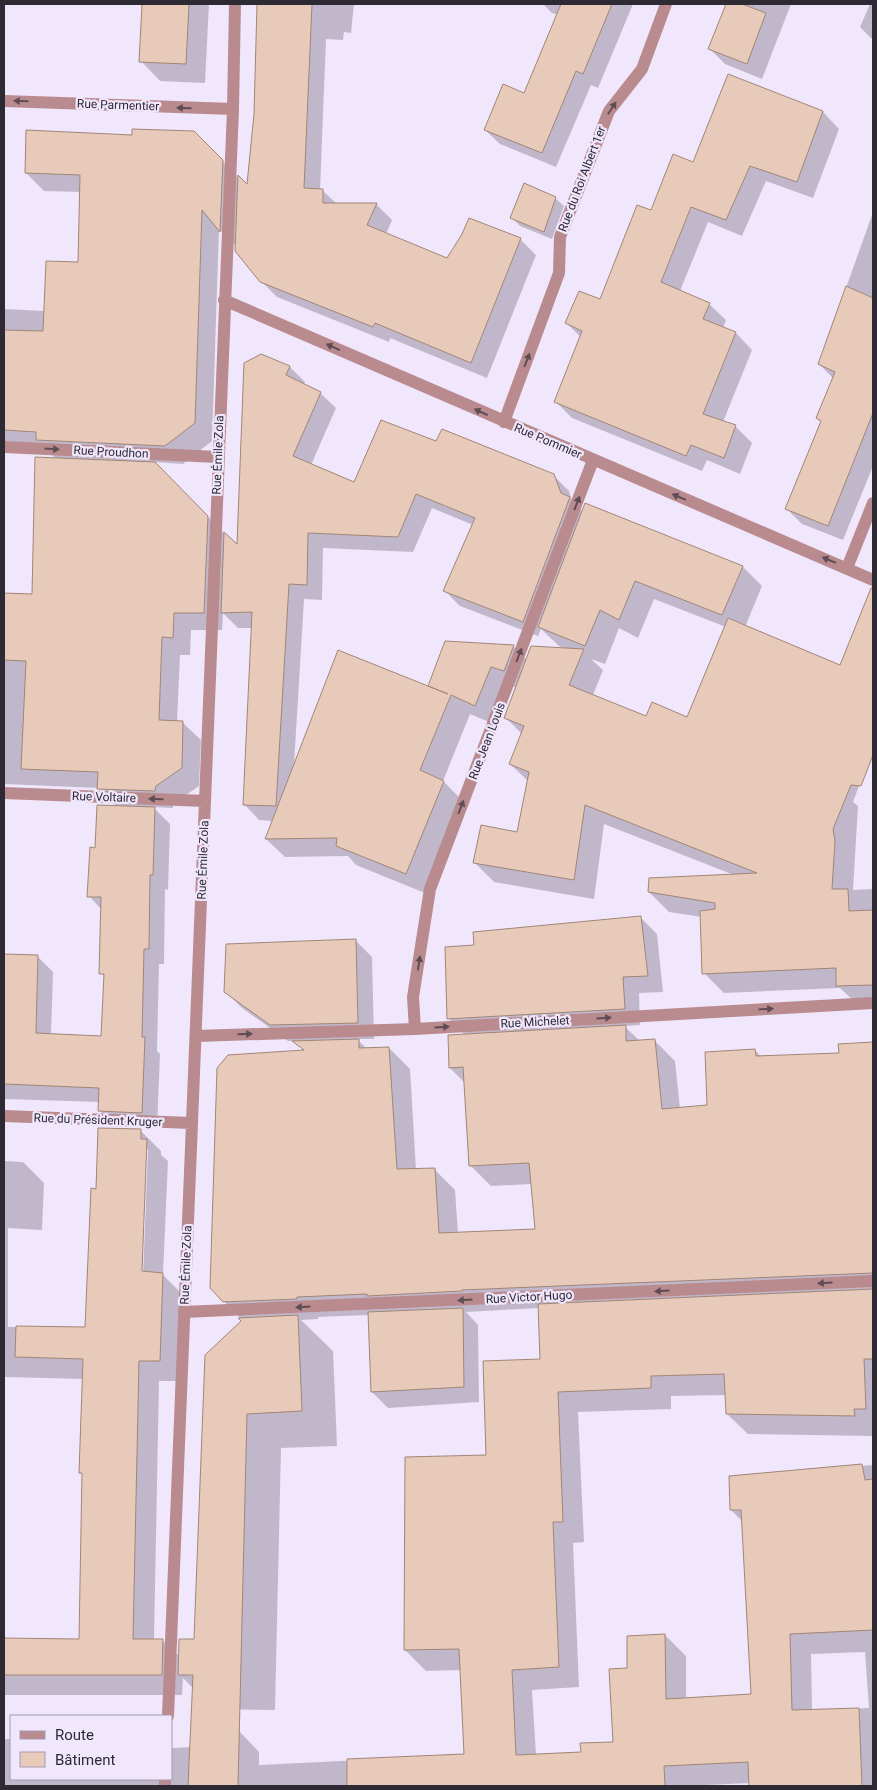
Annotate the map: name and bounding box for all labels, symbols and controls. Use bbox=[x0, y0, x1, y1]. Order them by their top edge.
one-way arrow bbox=[13, 97, 29, 105]
street label: Rue Parmentier bbox=[77, 97, 159, 113]
one-way arrow bbox=[607, 101, 616, 115]
one-way arrow bbox=[176, 103, 192, 111]
street label: Rue du Roi Albert 1er bbox=[555, 124, 609, 234]
one-way arrow bbox=[326, 342, 340, 350]
one-way arrow bbox=[524, 352, 531, 367]
one-way arrow bbox=[474, 407, 489, 415]
street label: Rue Émile Zola bbox=[209, 415, 226, 495]
street label: Rue Pommier bbox=[512, 420, 584, 462]
street label: Rue Proudhon bbox=[73, 443, 149, 461]
one-way arrow bbox=[45, 445, 61, 453]
one-way arrow bbox=[672, 492, 686, 500]
one-way arrow bbox=[573, 495, 581, 510]
one-way arrow bbox=[821, 556, 836, 564]
one-way arrow bbox=[515, 647, 523, 662]
street label: Rue Jean Louis bbox=[466, 700, 508, 782]
street label: Rue Voltaire bbox=[72, 789, 136, 805]
one-way arrow bbox=[148, 795, 164, 803]
one-way arrow bbox=[458, 800, 466, 814]
street label: Rue Émile Zola bbox=[194, 820, 211, 900]
one-way arrow bbox=[415, 955, 423, 971]
one-way arrow bbox=[759, 1005, 775, 1013]
street label: Rue Michelet bbox=[500, 1013, 570, 1031]
one-way arrow bbox=[596, 1014, 612, 1022]
one-way arrow bbox=[434, 1023, 450, 1031]
one-way arrow bbox=[237, 1030, 253, 1038]
street label: Rue du Président Kruger bbox=[33, 1111, 163, 1129]
street label: Rue Émile Zola bbox=[177, 1225, 194, 1305]
one-way arrow bbox=[816, 1280, 832, 1288]
one-way arrow bbox=[654, 1287, 670, 1295]
street label: Rue Victor Hugo bbox=[485, 1288, 573, 1306]
one-way arrow bbox=[457, 1296, 473, 1304]
one-way arrow bbox=[294, 1303, 310, 1311]
legend bbox=[10, 1715, 172, 1780]
text: Route bbox=[55, 1726, 94, 1744]
text: Bâtiment bbox=[55, 1751, 115, 1769]

